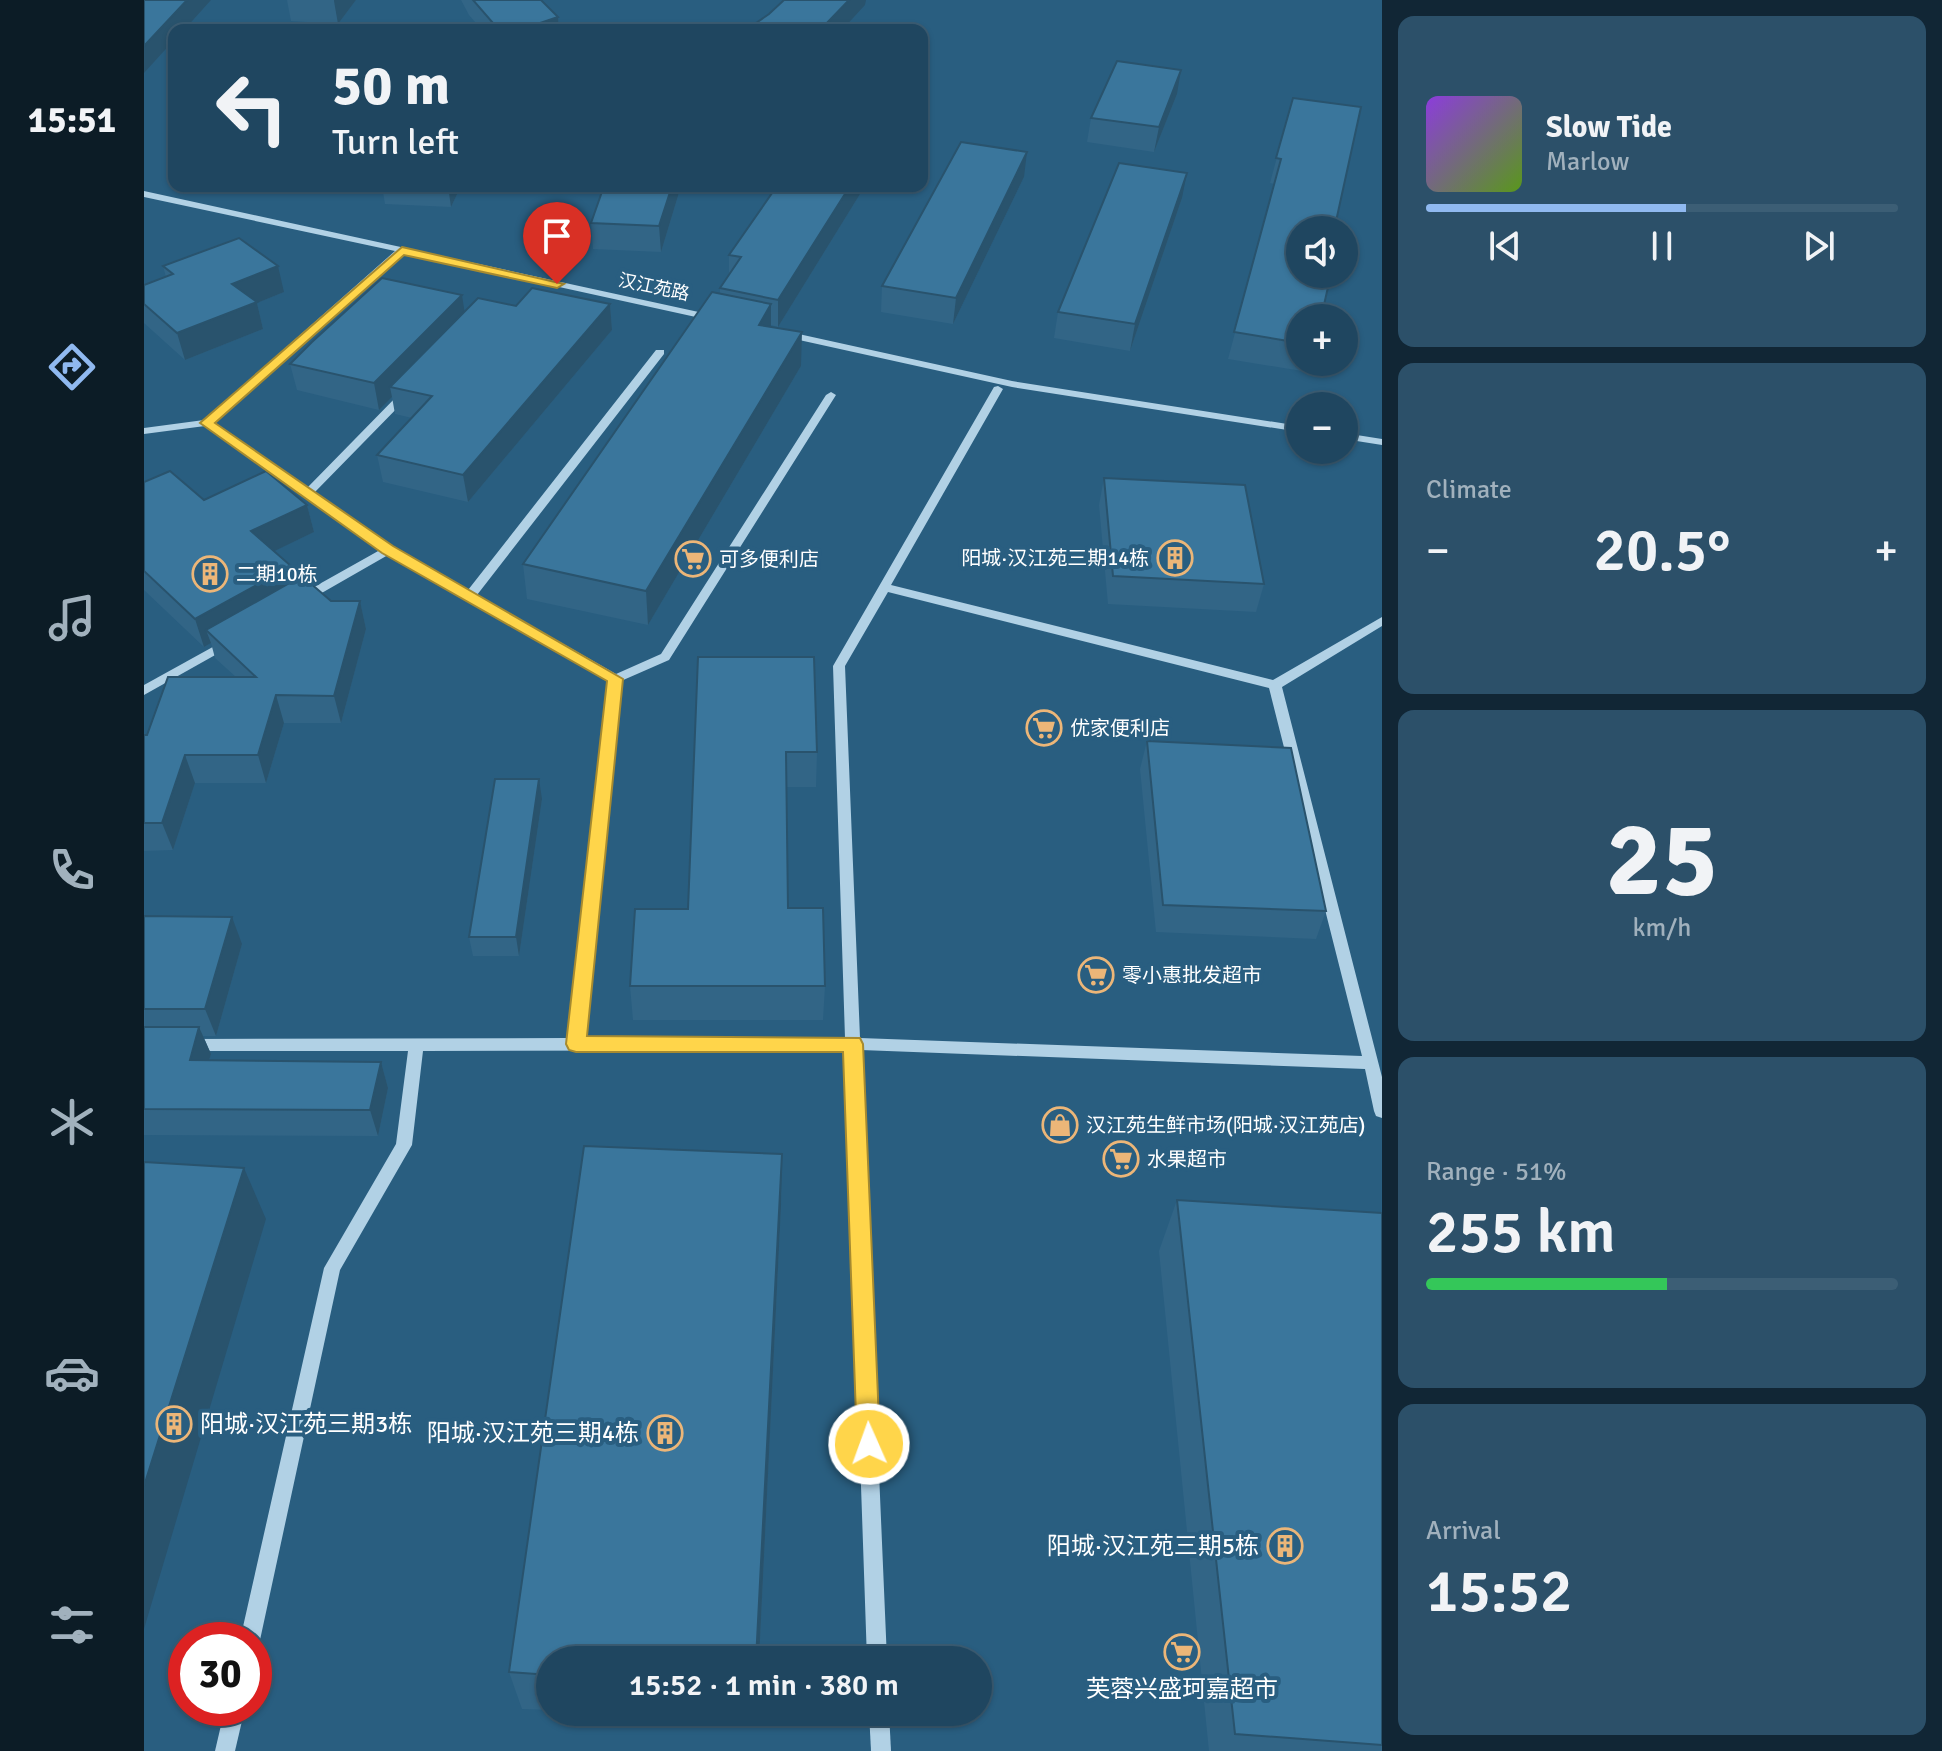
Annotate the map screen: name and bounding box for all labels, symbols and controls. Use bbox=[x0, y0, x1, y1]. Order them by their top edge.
text: 50 m bbox=[332, 51, 450, 120]
icon: left bbox=[200, 56, 304, 160]
text: 15:51 bbox=[28, 98, 116, 143]
text: Slow Tide bbox=[1546, 109, 1672, 146]
text: Turn left bbox=[332, 120, 459, 165]
text: Marlow bbox=[1546, 146, 1629, 178]
pin bbox=[523, 202, 591, 284]
icon: arrive bbox=[535, 214, 579, 258]
map controls bbox=[1286, 216, 1358, 464]
button: sound bbox=[1286, 216, 1358, 288]
icon: previous bbox=[1483, 224, 1527, 268]
icon: pause bbox=[1640, 224, 1684, 268]
icon: next bbox=[1797, 224, 1841, 268]
street label: 汉江苑路 bbox=[616, 269, 692, 305]
button: + bbox=[1286, 304, 1358, 376]
icon: directions bbox=[44, 339, 100, 395]
button: − bbox=[1286, 392, 1358, 464]
text: Climate bbox=[1426, 474, 1512, 506]
text: 20.5° bbox=[1594, 514, 1730, 588]
text: − bbox=[1426, 524, 1450, 578]
text: + bbox=[1874, 524, 1898, 578]
building icon: 阳城·汉江苑三期14栋 bbox=[1156, 539, 1194, 577]
supermarket icon: 可多便利店 bbox=[674, 540, 712, 578]
place label: 阳城·汉江苑三期14栋 bbox=[961, 546, 1149, 571]
place label: 可多便利店 bbox=[719, 547, 819, 572]
building icon: 二期10栋 bbox=[191, 555, 229, 593]
place label: 二期10栋 bbox=[236, 562, 318, 587]
icon: music bbox=[44, 590, 100, 646]
supermarket icon: 优家便利店 bbox=[1025, 709, 1063, 747]
place label: 优家便利店 bbox=[1070, 716, 1170, 741]
text: 25 bbox=[1606, 796, 1718, 924]
icon: phone bbox=[44, 842, 100, 898]
text: km/h bbox=[1633, 912, 1691, 944]
supermarket icon: 零小惠批发超市 bbox=[1077, 956, 1115, 994]
place label: 零小惠批发超市 bbox=[1122, 963, 1262, 988]
icon: climate bbox=[44, 1094, 100, 1150]
shop icon: 汉江苑生鲜市场(阳城·汉江苑店) bbox=[1041, 1106, 1079, 1144]
place label: 汉江苑生鲜市场(阳城·汉江苑店) bbox=[1086, 1113, 1365, 1138]
supermarket icon: 水果超市 bbox=[1102, 1140, 1140, 1178]
place label: 水果超市 bbox=[1147, 1147, 1227, 1172]
text: Range · 51% bbox=[1426, 1156, 1567, 1188]
text: 255 km bbox=[1426, 1196, 1615, 1270]
icon: car bbox=[44, 1345, 100, 1401]
position arrow bbox=[827, 1402, 911, 1486]
building icon: 阳城·汉江苑三期3栋 bbox=[155, 1405, 193, 1443]
place label: 阳城·汉江苑三期3栋 bbox=[200, 1409, 412, 1439]
building icon: 阳城·汉江苑三期4栋 bbox=[646, 1414, 684, 1452]
place label: 阳城·汉江苑三期4栋 bbox=[427, 1418, 639, 1448]
text: Arrival bbox=[1426, 1515, 1501, 1547]
building icon: 阳城·汉江苑三期5栋 bbox=[1266, 1527, 1304, 1565]
place label: 阳城·汉江苑三期5栋 bbox=[1047, 1531, 1259, 1561]
text: 15:52 bbox=[1426, 1555, 1573, 1629]
icon: filters bbox=[44, 1597, 100, 1653]
speed limit sign: 30 bbox=[168, 1622, 272, 1726]
supermarket icon: 芙蓉兴盛珂嘉超市 bbox=[1163, 1633, 1201, 1671]
text: 15:52 · 1 min · 380 m bbox=[629, 1667, 899, 1704]
place label: 芙蓉兴盛珂嘉超市 bbox=[1086, 1674, 1278, 1704]

